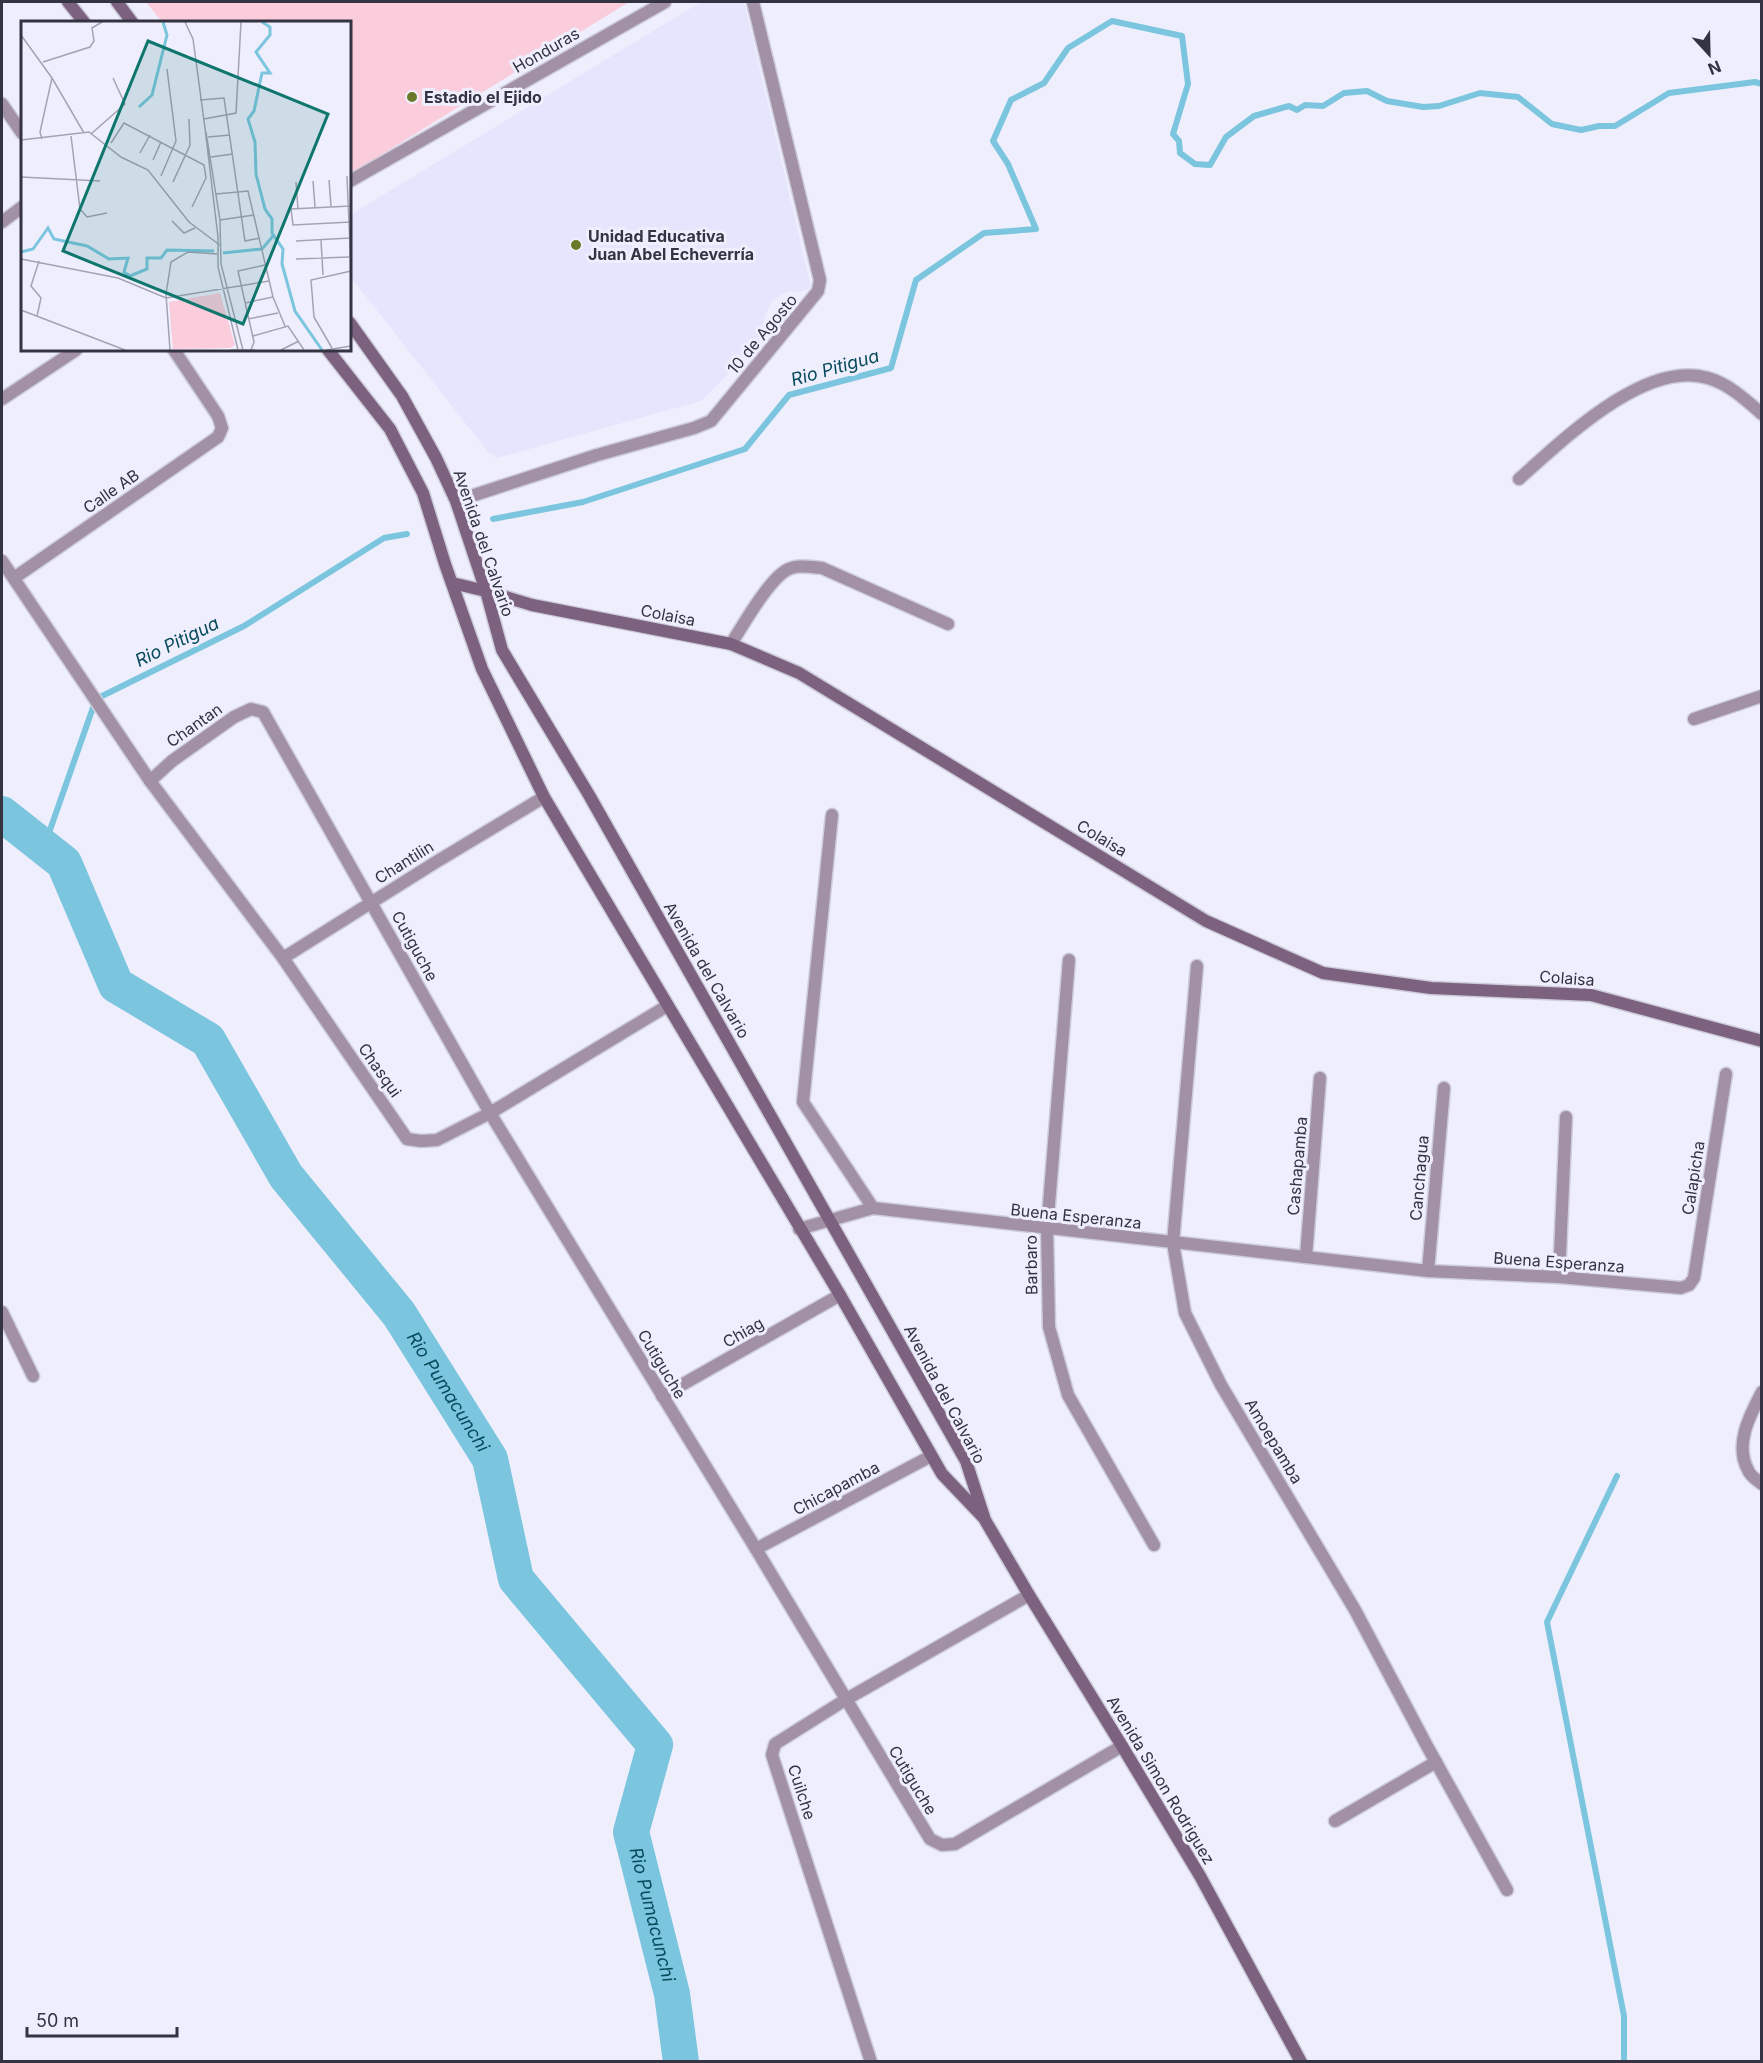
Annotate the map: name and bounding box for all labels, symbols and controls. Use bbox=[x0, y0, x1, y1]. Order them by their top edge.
inset map bbox=[21, 21, 351, 351]
street label: Honduras bbox=[509, 23, 583, 77]
north arrow bbox=[1679, 24, 1739, 84]
text: N bbox=[1705, 56, 1724, 79]
place label: Estadio el Ejido bbox=[424, 87, 542, 107]
marker: Estadio el Ejido bbox=[405, 90, 419, 104]
place label: Unidad Educativa Juan Abel Echeverría bbox=[588, 226, 754, 264]
marker: Unidad Educativa Juan Abel Echeverría bbox=[569, 238, 583, 252]
street label: 10 de Agosto bbox=[723, 290, 801, 378]
water label: Rio Pitigua bbox=[788, 345, 881, 390]
street label: Calle AB bbox=[79, 465, 143, 517]
street label: Avenida del Calvario bbox=[449, 467, 519, 619]
street label: Colaisa bbox=[639, 600, 697, 630]
water label: Rio Pitigua bbox=[131, 612, 222, 671]
street label: Chantan bbox=[162, 699, 226, 751]
street label: Colaisa bbox=[1073, 815, 1131, 861]
street label: Chantilin bbox=[371, 836, 437, 888]
street label: Avenida del Calvario bbox=[660, 898, 754, 1042]
street label: Cutiguche bbox=[387, 907, 443, 985]
street label: Colaisa bbox=[1539, 966, 1595, 990]
street label: Chasqui bbox=[354, 1039, 406, 1101]
street label: Cashapamba bbox=[1283, 1116, 1311, 1216]
street label: Canchagua bbox=[1405, 1134, 1433, 1222]
street label: Calapicha bbox=[1677, 1139, 1709, 1217]
street label: Buena Esperanza bbox=[1009, 1199, 1143, 1233]
street label: Barbaro bbox=[1020, 1235, 1042, 1295]
street label: Buena Esperanza bbox=[1493, 1247, 1625, 1277]
street label: Chiag bbox=[719, 1312, 767, 1352]
street label: Avenida del Calvario bbox=[900, 1321, 990, 1467]
street label: Cutiguche bbox=[633, 1326, 691, 1402]
water label: Rio Pumacunchi bbox=[403, 1328, 494, 1456]
street label: Amoepamba bbox=[1241, 1395, 1307, 1487]
street label: Chicapamba bbox=[789, 1457, 883, 1519]
street label: Avenida Simon Rodriguez bbox=[1103, 1692, 1219, 1868]
street label: Cutiguche bbox=[884, 1742, 942, 1818]
street label: Cuilche bbox=[784, 1762, 820, 1822]
water label: Rio Pumacunchi bbox=[625, 1845, 680, 1985]
scale bar bbox=[27, 2000, 177, 2038]
text: 50 m bbox=[36, 2010, 79, 2031]

